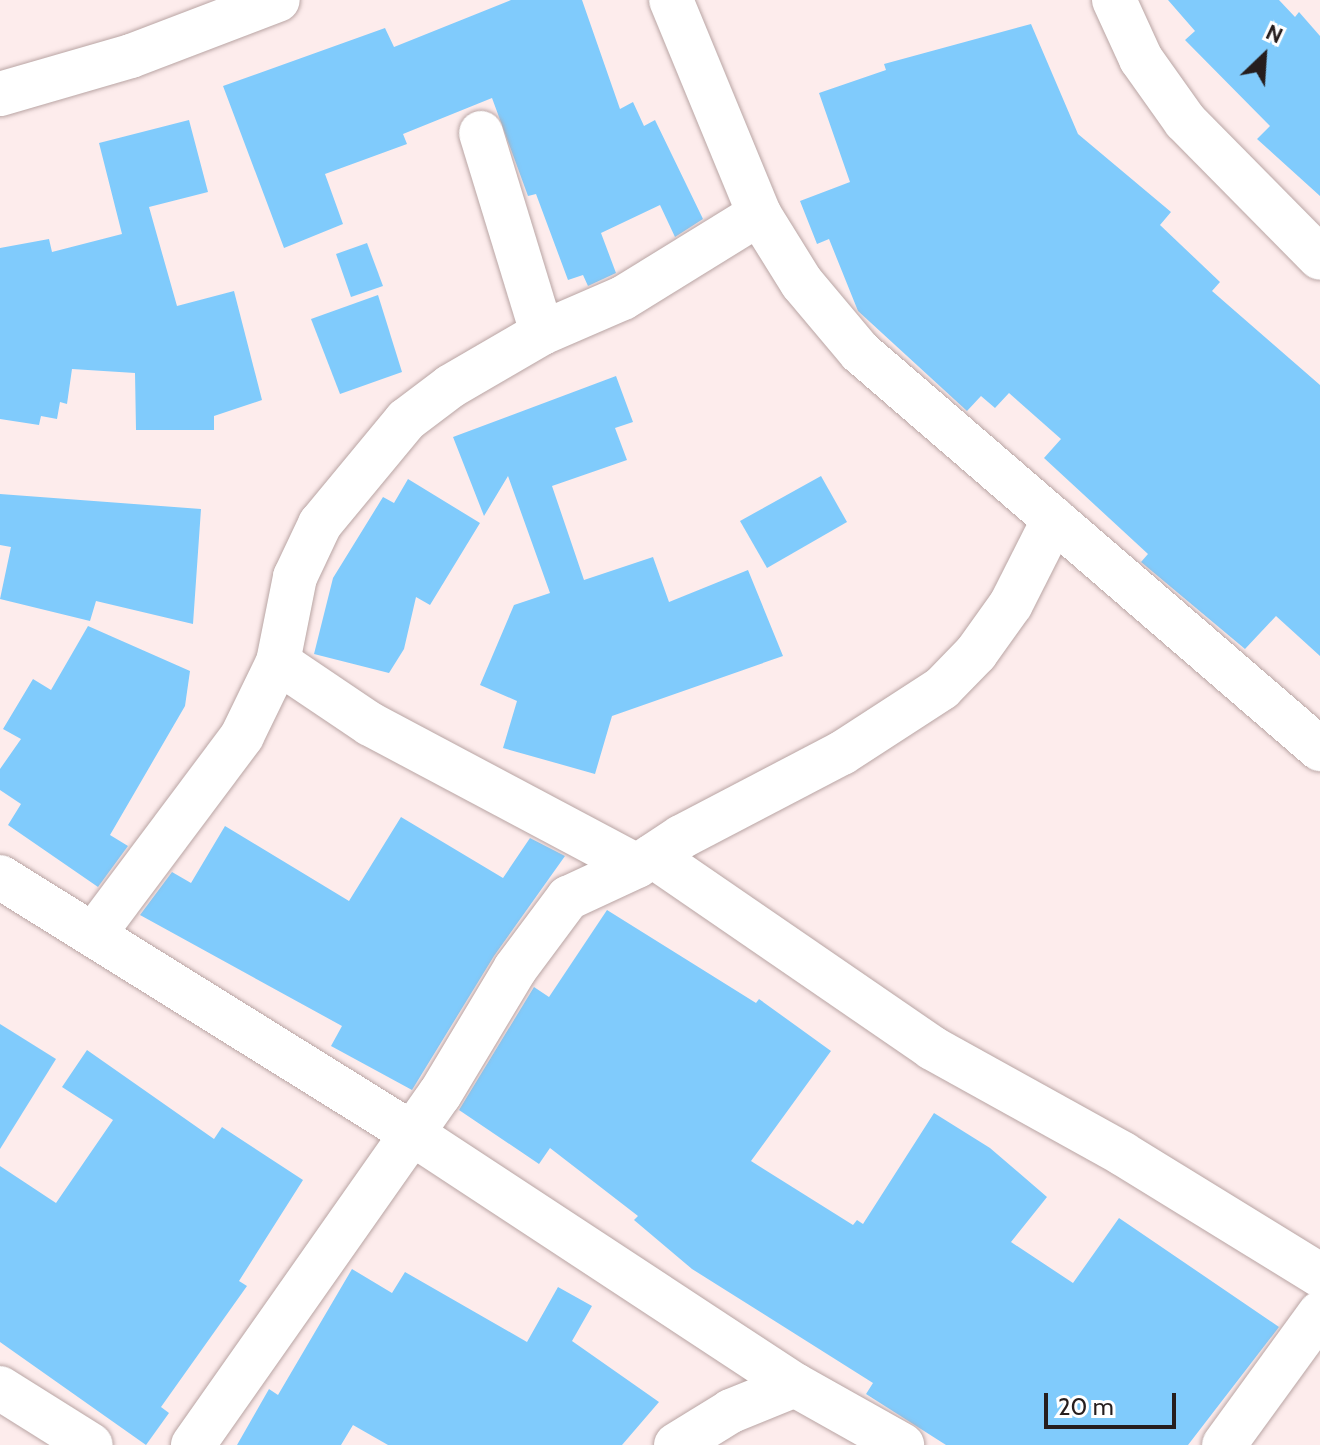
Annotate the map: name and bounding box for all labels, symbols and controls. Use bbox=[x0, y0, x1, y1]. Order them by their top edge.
north arrow bbox=[1224, 16, 1304, 96]
text: N bbox=[1262, 18, 1287, 49]
scale bar bbox=[1048, 1377, 1180, 1427]
text: 20 m bbox=[1058, 1392, 1114, 1421]

